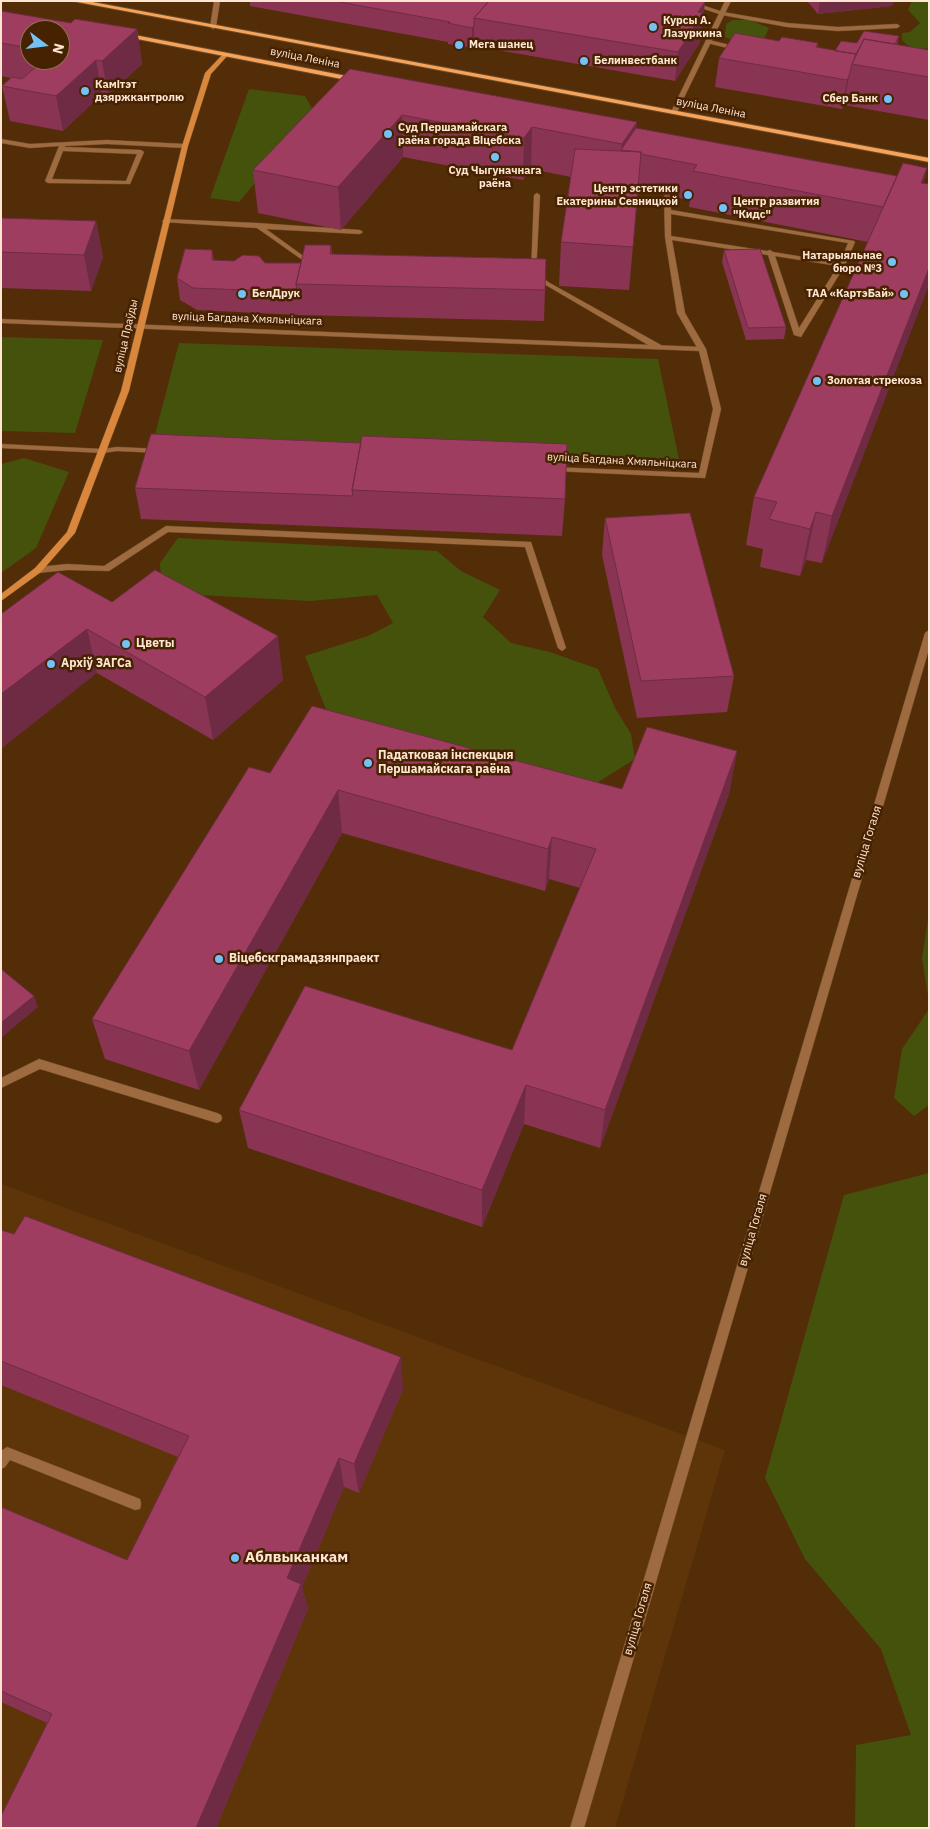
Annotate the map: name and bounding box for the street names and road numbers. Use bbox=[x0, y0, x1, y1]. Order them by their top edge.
street label: вуліца Леніна bbox=[269, 45, 341, 71]
street label: вуліца Леніна bbox=[675, 95, 747, 121]
street label: вуліца Праўды bbox=[111, 298, 141, 374]
street label: вуліца Багдана Хмяльніцкага bbox=[172, 310, 322, 328]
street label: вуліца Багдана Хмяльніцкага bbox=[547, 450, 697, 472]
street label: вуліца Гогаля bbox=[849, 804, 885, 880]
street label: вуліца Гогаля bbox=[736, 1192, 770, 1268]
street label: вуліца Гогаля bbox=[621, 1581, 655, 1657]

